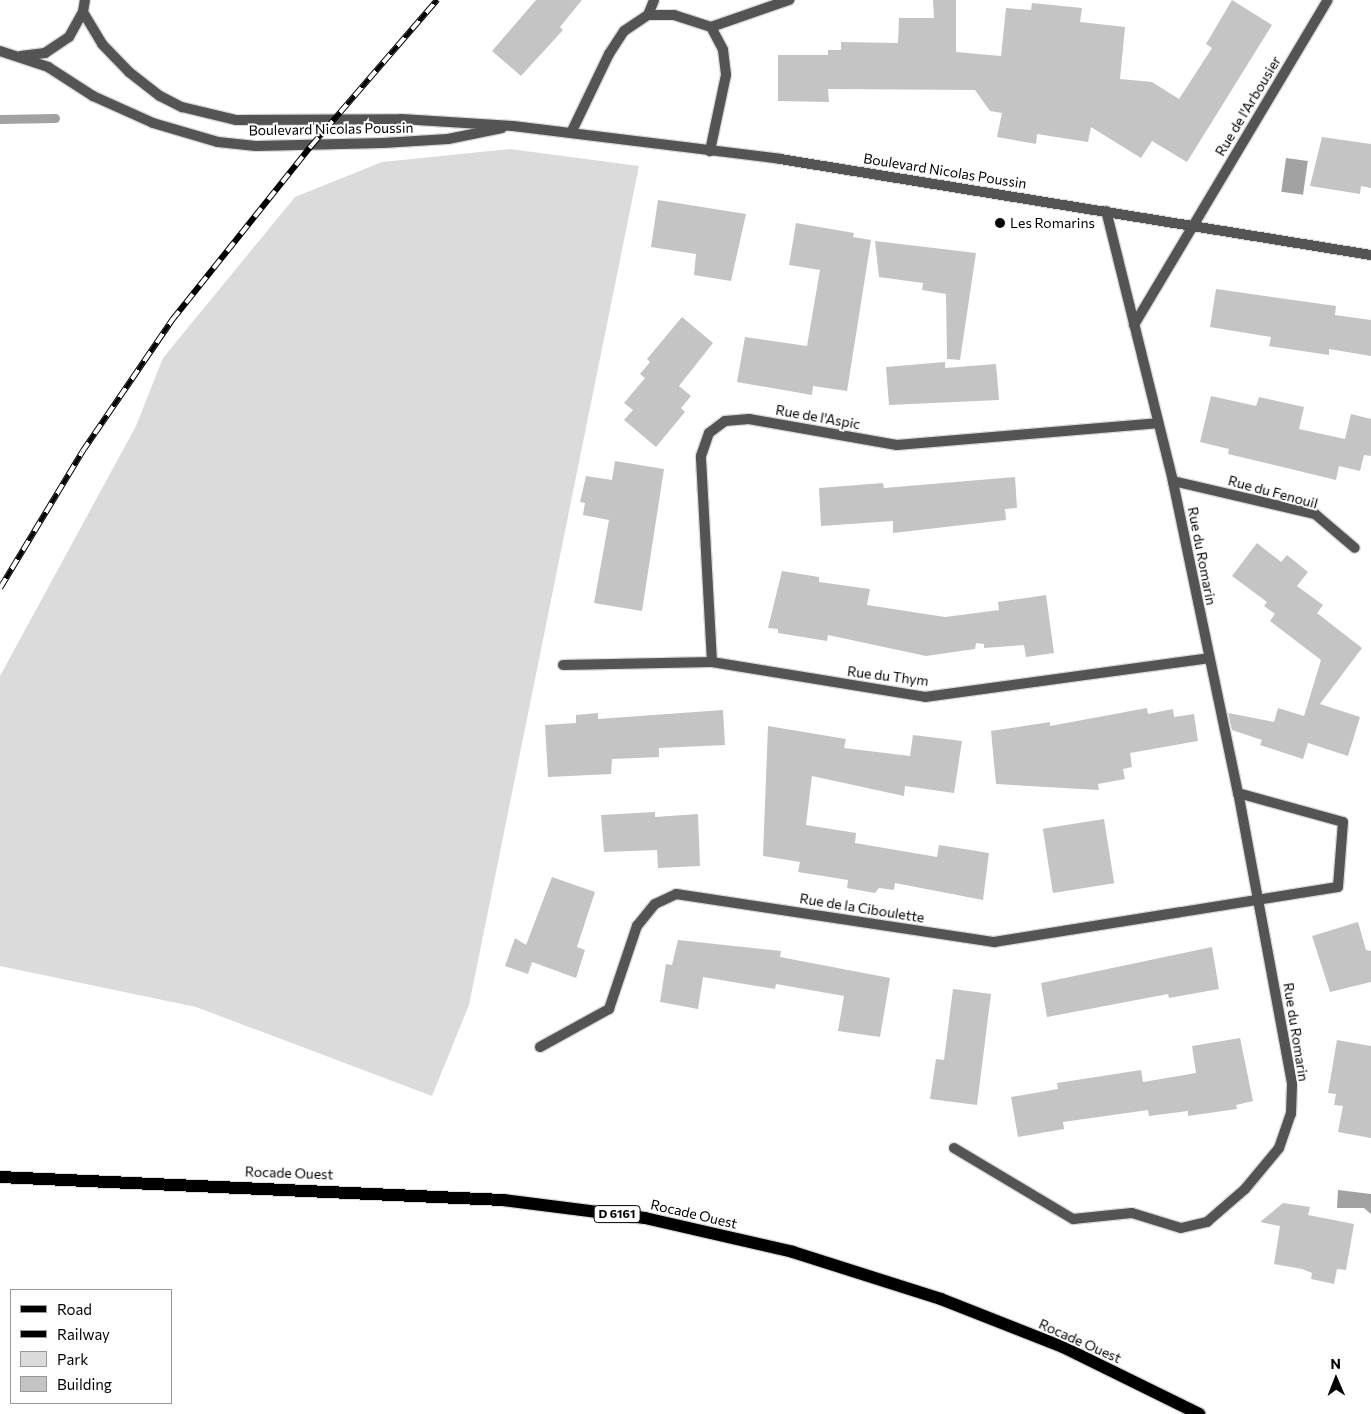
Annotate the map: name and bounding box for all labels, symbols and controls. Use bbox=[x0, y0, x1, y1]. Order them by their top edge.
street label: Rue de l'Arbousier bbox=[1212, 53, 1284, 159]
street label: Boulevard Nicolas Poussin bbox=[248, 119, 414, 139]
street label: Boulevard Nicolas Poussin bbox=[862, 150, 1028, 192]
place label: Les Romarins bbox=[1010, 215, 1095, 231]
marker: Les Romarins bbox=[994, 217, 1006, 229]
street label: Rue de l'Aspic bbox=[774, 401, 862, 433]
street label: Rue du Fenouil bbox=[1226, 472, 1320, 512]
street label: Rue du Romarin bbox=[1184, 505, 1220, 607]
street label: Rue du Thym bbox=[846, 663, 930, 689]
street label: Rue de la Ciboulette bbox=[798, 890, 926, 926]
street label: Rue du Romarin bbox=[1280, 981, 1312, 1083]
street label: Rocade Ouest bbox=[245, 1163, 333, 1183]
street label: Rocade Ouest bbox=[649, 1196, 739, 1232]
road number: D 6161 bbox=[593, 1204, 641, 1224]
legend bbox=[10, 1289, 172, 1404]
text: Road bbox=[57, 1300, 92, 1318]
street label: Rocade Ouest bbox=[1036, 1315, 1124, 1367]
text: Railway bbox=[57, 1325, 110, 1343]
text: Park bbox=[57, 1350, 88, 1368]
north arrow bbox=[1311, 1354, 1361, 1404]
text: N bbox=[1330, 1355, 1341, 1372]
text: Building bbox=[57, 1375, 112, 1393]

